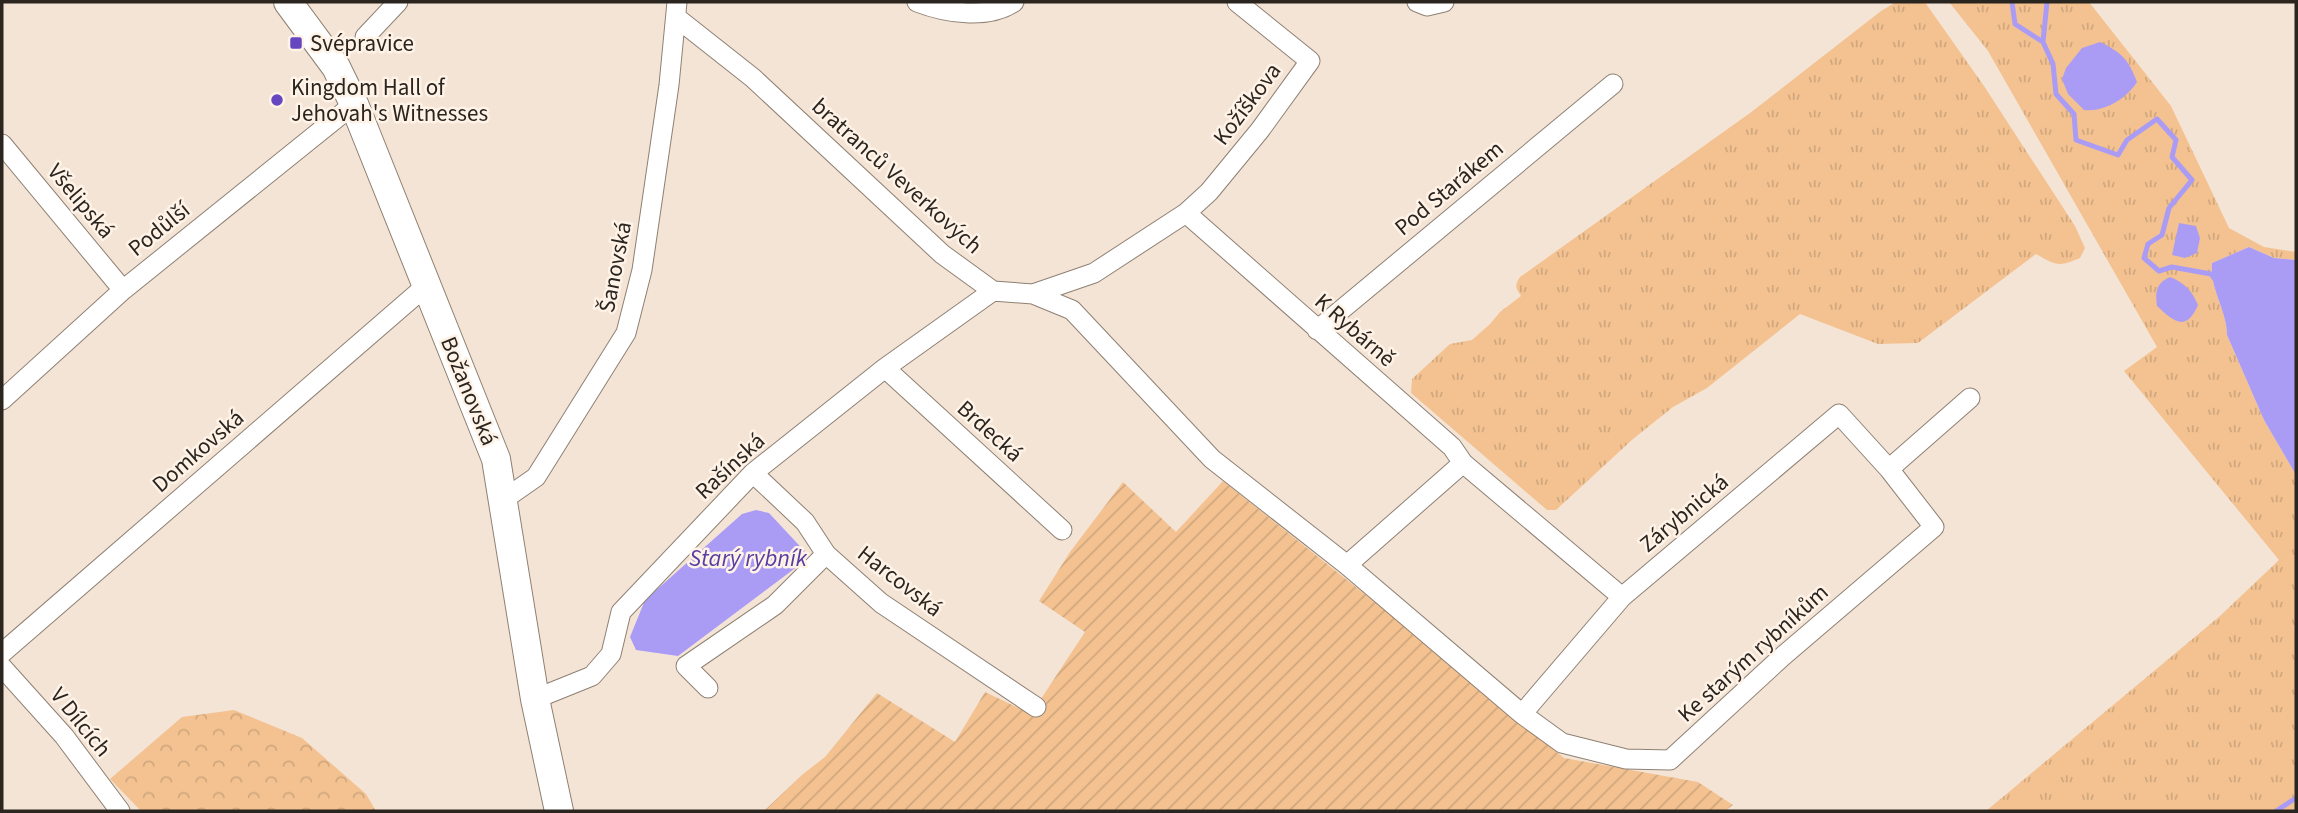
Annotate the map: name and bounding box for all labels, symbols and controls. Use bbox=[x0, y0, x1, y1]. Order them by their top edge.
place label: Svépravice bbox=[310, 27, 414, 60]
marker: Svépravice bbox=[288, 35, 304, 51]
street label: Kožíškova bbox=[1205, 56, 1289, 152]
place label: Kingdom Hall of Jehovah's Witnesses bbox=[291, 71, 488, 130]
street label: bratranců Veverkových bbox=[804, 90, 990, 262]
marker: Kingdom Hall of Jehovah's Witnesses bbox=[269, 92, 285, 108]
street label: Pod Starákem bbox=[1387, 132, 1511, 244]
street label: Všelipská bbox=[40, 156, 122, 246]
street label: Podůlší bbox=[121, 193, 198, 264]
street label: Šanovská bbox=[590, 219, 640, 315]
street label: K Rybárně bbox=[1307, 285, 1403, 375]
street label: Božanovská bbox=[432, 332, 506, 450]
street label: Brdecká bbox=[950, 392, 1030, 470]
street label: Domkovská bbox=[145, 402, 251, 500]
street label: Rašínská bbox=[688, 425, 772, 507]
street label: Zárybnická bbox=[1632, 466, 1736, 560]
street label: Harcovská bbox=[850, 537, 950, 625]
water label: Starý rybník bbox=[689, 541, 808, 576]
street label: Ke starým rybníkům bbox=[1670, 576, 1836, 730]
street label: V Dílcích bbox=[43, 680, 119, 764]

